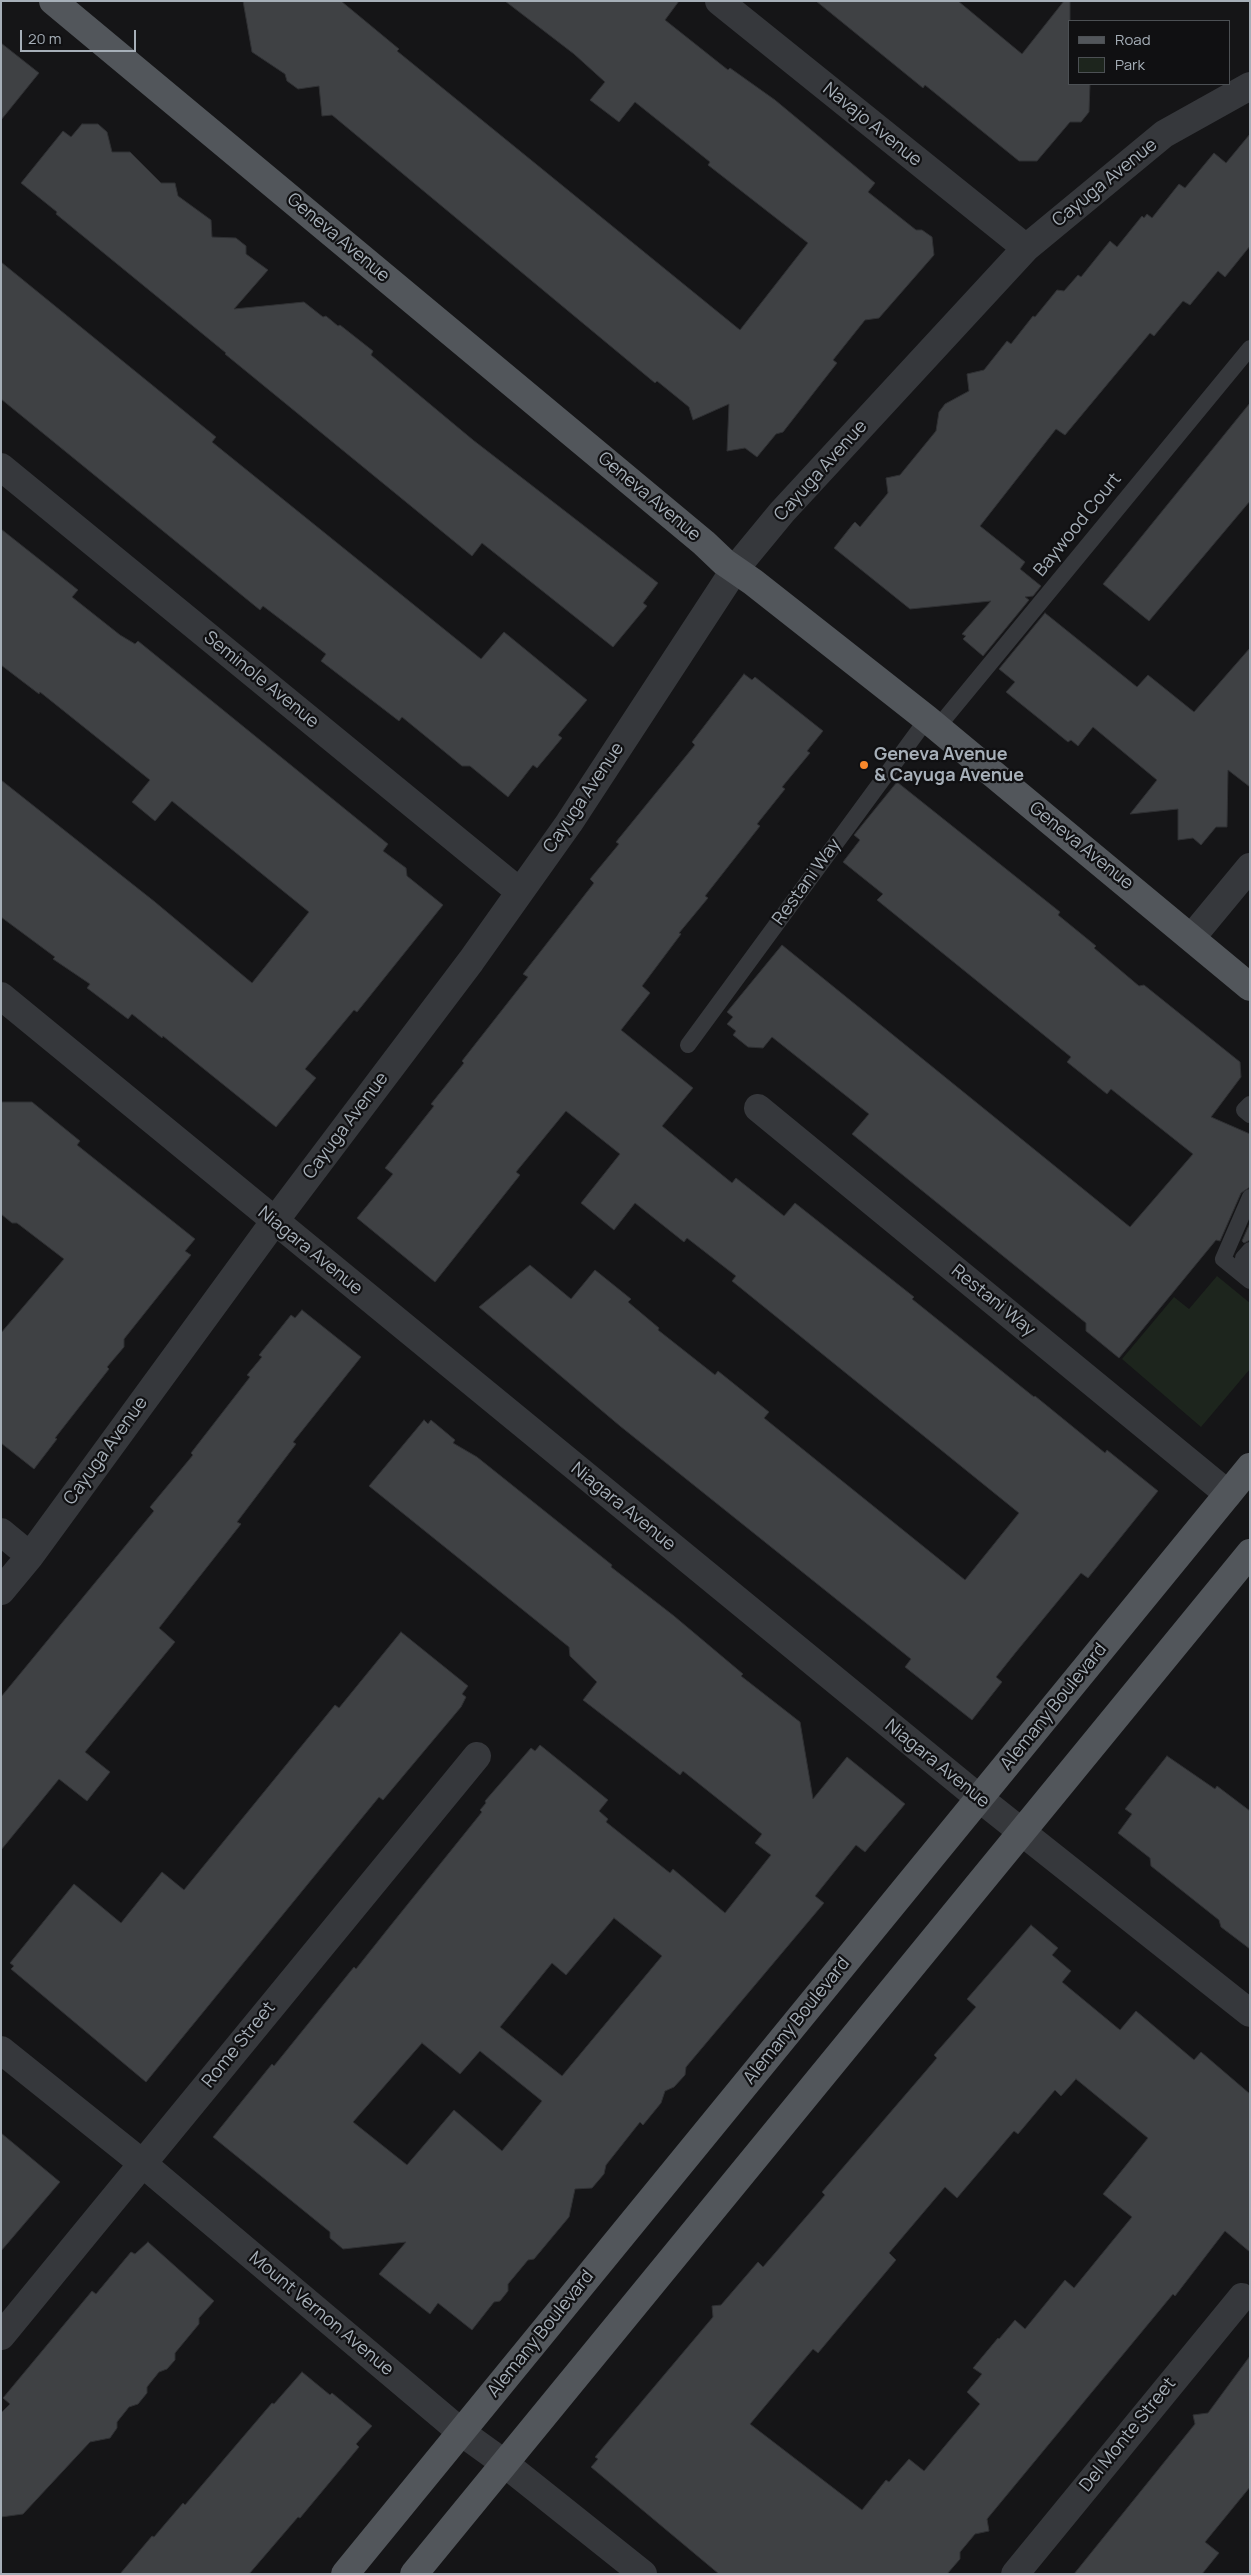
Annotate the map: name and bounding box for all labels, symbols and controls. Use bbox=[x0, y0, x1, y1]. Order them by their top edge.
scale bar bbox=[22, 20, 139, 52]
legend bbox=[1068, 20, 1231, 85]
text: 20 m bbox=[28, 28, 61, 49]
text: Road bbox=[1115, 29, 1151, 50]
text: Park bbox=[1115, 54, 1145, 75]
street label: Navajo Avenue bbox=[818, 79, 926, 171]
street label: Cayuga Avenue bbox=[1048, 134, 1162, 232]
street label: Geneva Avenue bbox=[282, 189, 394, 287]
street label: Cayuga Avenue bbox=[770, 416, 872, 526]
street label: Geneva Avenue bbox=[593, 448, 705, 546]
street label: Baywood Court bbox=[1030, 469, 1126, 581]
street label: Seminole Avenue bbox=[199, 627, 323, 733]
street label: Cayuga Avenue bbox=[539, 739, 629, 857]
place label: Geneva Avenue & Cayuga Avenue bbox=[874, 744, 1024, 786]
marker: Geneva Avenue & Cayuga Avenue bbox=[858, 759, 870, 771]
street label: Geneva Avenue bbox=[1025, 797, 1137, 895]
street label: Restani Way bbox=[768, 834, 846, 930]
street label: Cayuga Avenue bbox=[299, 1068, 393, 1184]
street label: Niagara Avenue bbox=[253, 1202, 367, 1300]
street label: Restani Way bbox=[947, 1261, 1039, 1341]
street label: Cayuga Avenue bbox=[60, 1393, 152, 1509]
street label: Niagara Avenue bbox=[566, 1458, 680, 1556]
street label: Alemany Boulevard bbox=[996, 1639, 1112, 1775]
street label: Niagara Avenue bbox=[880, 1715, 994, 1813]
street label: Alemany Boulevard bbox=[739, 1953, 855, 2089]
street label: Rome Street bbox=[198, 1998, 280, 2092]
street label: Mount Vernon Avenue bbox=[244, 2247, 398, 2381]
street label: Alemany Boulevard bbox=[483, 2266, 599, 2402]
street label: Del Monte Street bbox=[1075, 2374, 1181, 2496]

